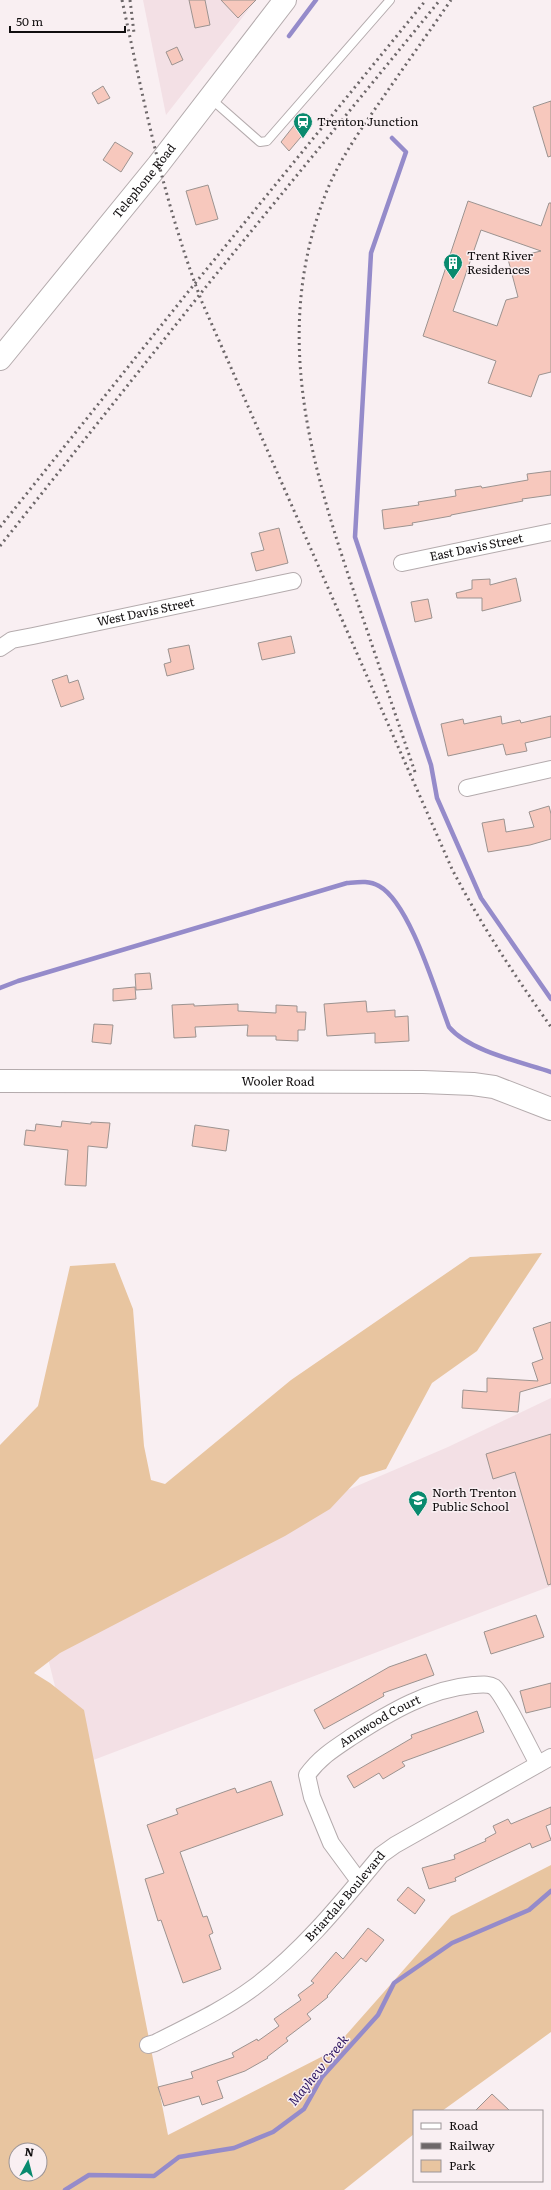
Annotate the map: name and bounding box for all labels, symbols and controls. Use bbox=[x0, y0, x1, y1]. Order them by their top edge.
scale bar bbox=[10, 8, 125, 34]
text: 50 m bbox=[16, 12, 43, 30]
station icon: Trenton Junction bbox=[292, 111, 314, 139]
place label: Trenton Junction bbox=[317, 112, 418, 130]
street label: Telephone Road bbox=[108, 139, 180, 222]
place label: Trent River Residences bbox=[467, 246, 533, 278]
building icon: Trent River Residences bbox=[442, 252, 464, 280]
street label: East Davis Street bbox=[428, 528, 525, 565]
street label: West Davis Street bbox=[95, 592, 196, 630]
street label: Wooler Road bbox=[241, 1072, 315, 1090]
place label: North Trenton Public School bbox=[432, 1483, 517, 1515]
school or university icon: North Trenton Public School bbox=[407, 1489, 429, 1517]
street label: Annwood Court bbox=[335, 1690, 423, 1751]
street label: Briardale Boulevard bbox=[300, 1846, 389, 1945]
water label: Mayhew Creek bbox=[283, 2029, 353, 2109]
legend bbox=[413, 2110, 543, 2182]
text: Road bbox=[449, 2116, 479, 2134]
text: Railway bbox=[449, 2136, 495, 2154]
north arrow bbox=[8, 2142, 48, 2182]
text: N bbox=[24, 2143, 35, 2160]
text: Park bbox=[449, 2156, 476, 2174]

